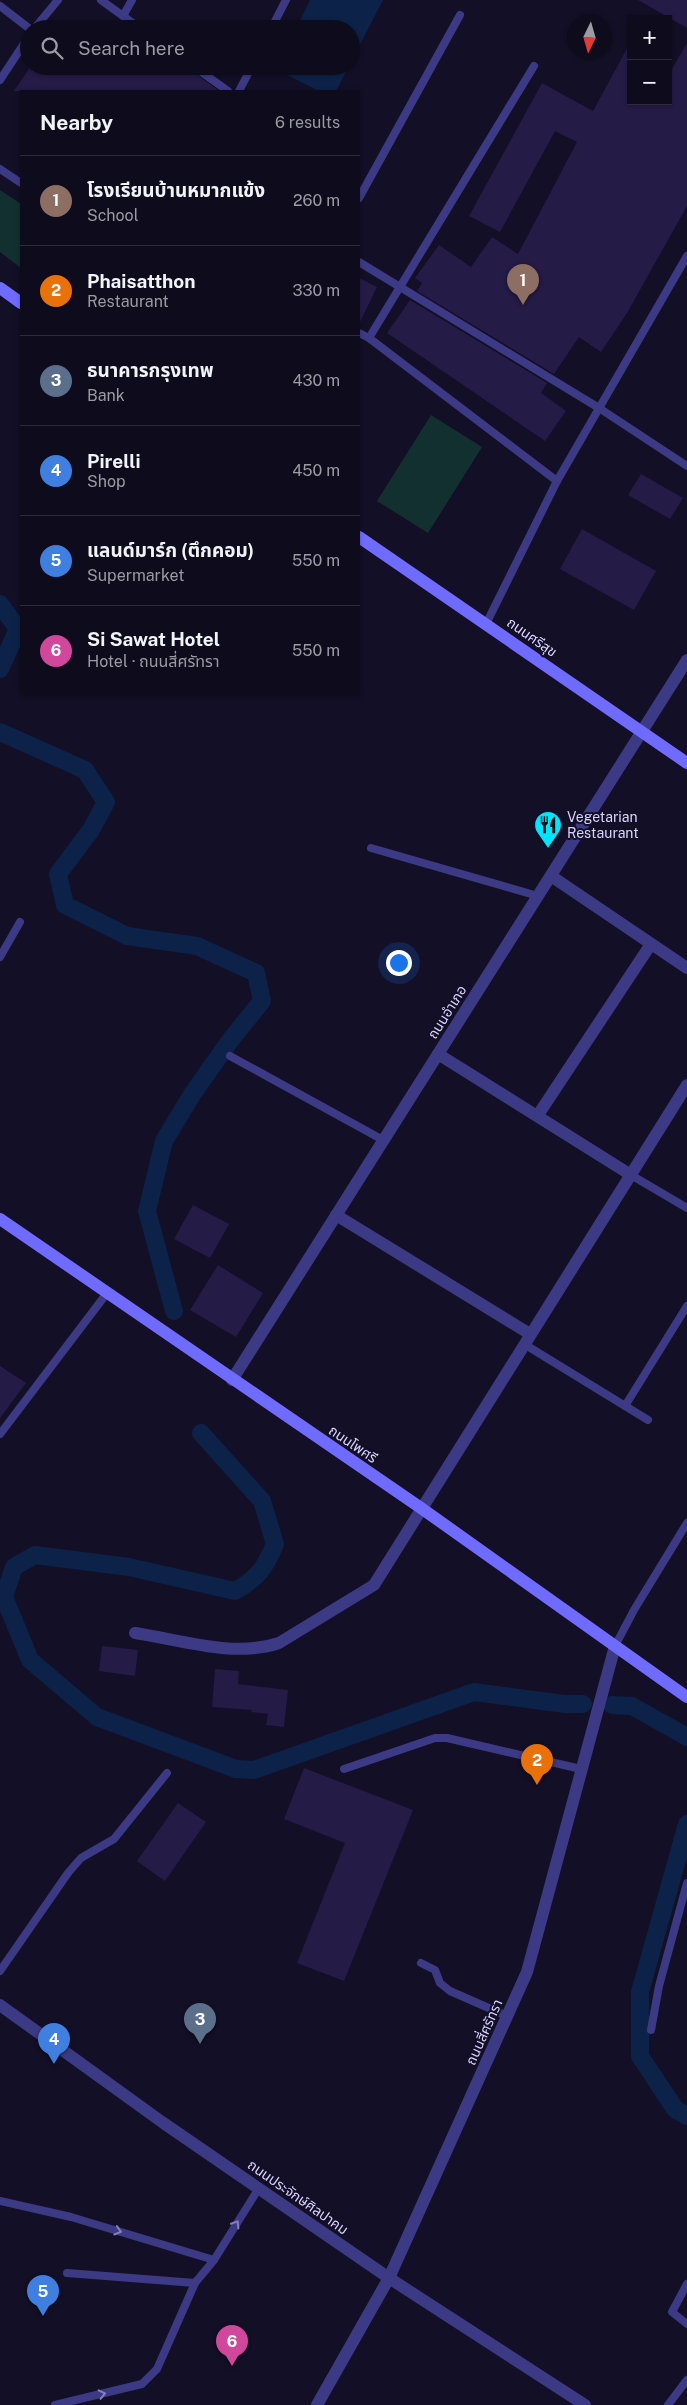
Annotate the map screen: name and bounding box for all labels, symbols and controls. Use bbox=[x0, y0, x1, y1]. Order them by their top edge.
north arrow bbox=[567, 15, 612, 60]
map controls bbox=[627, 15, 672, 105]
button: + bbox=[627, 15, 672, 60]
search box bbox=[20, 20, 360, 75]
icon: search bbox=[38, 34, 66, 62]
text: Search here bbox=[78, 37, 185, 59]
button: − bbox=[627, 60, 672, 105]
text: Nearby bbox=[40, 110, 113, 135]
text: 6 results bbox=[275, 113, 340, 132]
text: โรงเรียนบ้านหมากแข้ง bbox=[87, 179, 265, 201]
text: 1 bbox=[53, 191, 59, 210]
text: 260 m bbox=[293, 191, 340, 210]
text: School bbox=[87, 206, 138, 225]
pin: 1 bbox=[507, 264, 539, 305]
text: Phaisatthon bbox=[87, 270, 196, 292]
text: 2 bbox=[51, 281, 61, 300]
text: 330 m bbox=[293, 281, 340, 300]
text: Restaurant bbox=[87, 292, 169, 311]
text: ธนาคารกรุงเทพ bbox=[87, 359, 214, 381]
text: 3 bbox=[51, 371, 61, 390]
text: 430 m bbox=[292, 371, 340, 390]
text: Bank bbox=[87, 386, 125, 405]
text: Pirelli bbox=[87, 450, 140, 472]
text: 4 bbox=[51, 461, 61, 480]
text: 450 m bbox=[292, 461, 340, 480]
text: Shop bbox=[87, 472, 126, 491]
text: แลนด์มาร์ก (ตึกคอม) bbox=[87, 539, 254, 561]
text: 5 bbox=[51, 551, 61, 570]
text: 550 m bbox=[292, 551, 340, 570]
text: Supermarket bbox=[87, 566, 184, 585]
street label: ถนนศรีสุข bbox=[504, 614, 560, 661]
text: Si Sawat Hotel bbox=[87, 628, 220, 650]
text: 6 bbox=[51, 641, 61, 660]
text: 550 m bbox=[292, 641, 340, 660]
text: Hotel · ถนนสี่ศรัทรา bbox=[87, 652, 219, 671]
place label: Vegetarian Restaurant bbox=[567, 809, 639, 841]
restaurant icon: Vegetarian Restaurant bbox=[533, 810, 563, 849]
your location bbox=[386, 950, 412, 976]
street label: ถนนอำเภอ bbox=[424, 982, 470, 1042]
street label: ถนนโพศรี bbox=[326, 1422, 380, 1466]
pin: 2 bbox=[521, 1744, 553, 1785]
street label: ถนนสี่ศรัทรา bbox=[461, 1996, 506, 2067]
pin: 3 bbox=[184, 2003, 216, 2044]
pin: 4 bbox=[38, 2023, 70, 2064]
street label: ถนนประจักษ์ศิลปาคม bbox=[245, 2156, 351, 2238]
one-way arrow bbox=[230, 2220, 240, 2229]
one-way arrow bbox=[113, 2225, 121, 2235]
pin: 5 bbox=[27, 2275, 59, 2316]
pin: 6 bbox=[216, 2325, 248, 2366]
one-way arrow bbox=[98, 2389, 107, 2400]

